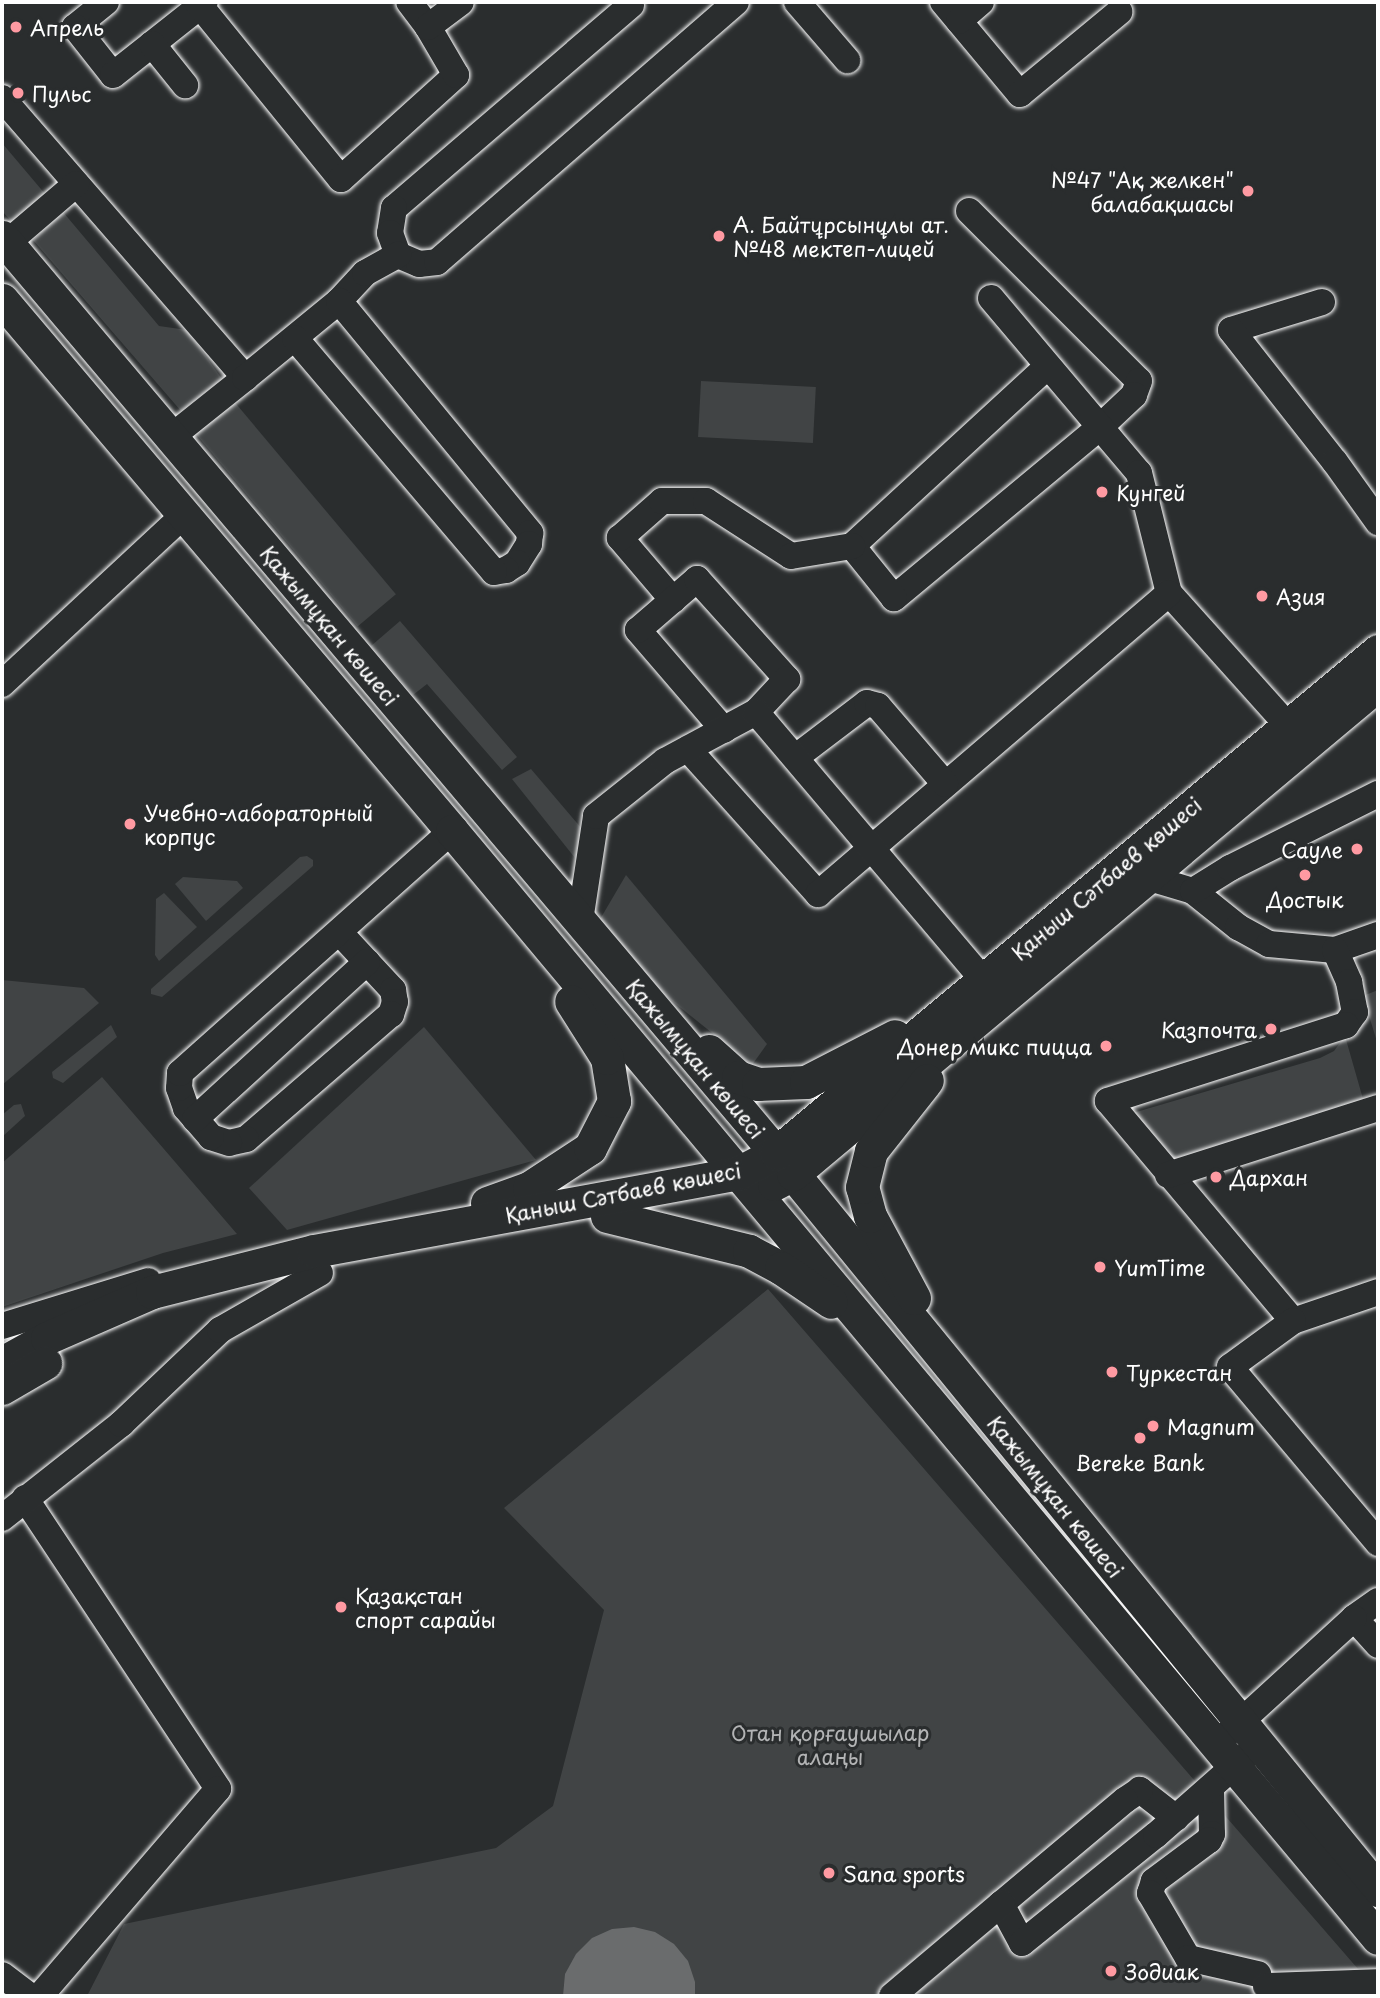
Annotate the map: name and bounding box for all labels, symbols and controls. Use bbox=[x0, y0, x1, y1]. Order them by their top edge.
place label: Апрель bbox=[30, 14, 104, 40]
marker: Апрель bbox=[8, 19, 24, 35]
place label: Пульс bbox=[32, 80, 91, 106]
marker: Пульс bbox=[10, 85, 26, 101]
place label: №47 "Ақ желкен" балабақшасы bbox=[1050, 166, 1234, 216]
marker: №47 "Ақ желкен" балабақшасы bbox=[1240, 183, 1256, 199]
place label: А. Байтұрсынұлы ат. №48 мектеп-лицей bbox=[733, 211, 950, 261]
marker: А. Байтұрсынұлы ат. №48 мектеп-лицей bbox=[711, 228, 727, 244]
place label: Кунгей bbox=[1116, 479, 1186, 505]
marker: Кунгей bbox=[1094, 484, 1110, 500]
street label: Қажымұқан көшесі bbox=[255, 539, 405, 711]
place label: Азия bbox=[1276, 583, 1326, 609]
marker: Азия bbox=[1254, 588, 1270, 604]
street label: Қаныш Сәтбаев көшесі bbox=[1006, 791, 1206, 965]
place label: Учебно-лабораторный корпус bbox=[144, 799, 373, 849]
marker: Учебно-лабораторный корпус bbox=[122, 816, 138, 832]
place label: Сауле bbox=[1281, 836, 1343, 862]
marker: Сауле bbox=[1349, 841, 1365, 857]
marker: Достык bbox=[1297, 867, 1313, 883]
place label: Достык bbox=[1267, 886, 1343, 912]
street label: Қажымұқан көшесі bbox=[621, 972, 771, 1144]
place label: Казпочта bbox=[1161, 1016, 1257, 1042]
marker: Казпочта bbox=[1263, 1021, 1279, 1037]
place label: Донер микс пицца bbox=[895, 1033, 1092, 1059]
marker: Донер микс пицца bbox=[1098, 1038, 1114, 1054]
street label: Қаныш Сәтбаев көшесі bbox=[502, 1157, 744, 1227]
place label: Дархан bbox=[1230, 1164, 1308, 1190]
marker: Дархан bbox=[1208, 1169, 1224, 1185]
place label: YumTime bbox=[1114, 1254, 1205, 1280]
marker: YumTime bbox=[1092, 1259, 1108, 1275]
place label: Туркестан bbox=[1126, 1359, 1232, 1385]
marker: Туркестан bbox=[1104, 1364, 1120, 1380]
street label: Қажымұқан көшесі bbox=[982, 1409, 1130, 1583]
place label: Magnum bbox=[1167, 1413, 1255, 1439]
marker: Magnum bbox=[1145, 1418, 1161, 1434]
marker: Bereke Bank bbox=[1132, 1430, 1148, 1446]
place label: Bereke Bank bbox=[1075, 1449, 1205, 1475]
place label: Қазақстан спорт сарайы bbox=[355, 1582, 497, 1632]
marker: Қазақстан спорт сарайы bbox=[333, 1599, 349, 1615]
park label: Отан қорғаушылар алаңы bbox=[731, 1719, 929, 1769]
place label: Sana sports bbox=[843, 1860, 964, 1886]
marker: Sana sports bbox=[821, 1865, 837, 1881]
place label: Зодиак bbox=[1125, 1958, 1199, 1984]
marker: Зодиак bbox=[1103, 1963, 1119, 1979]

